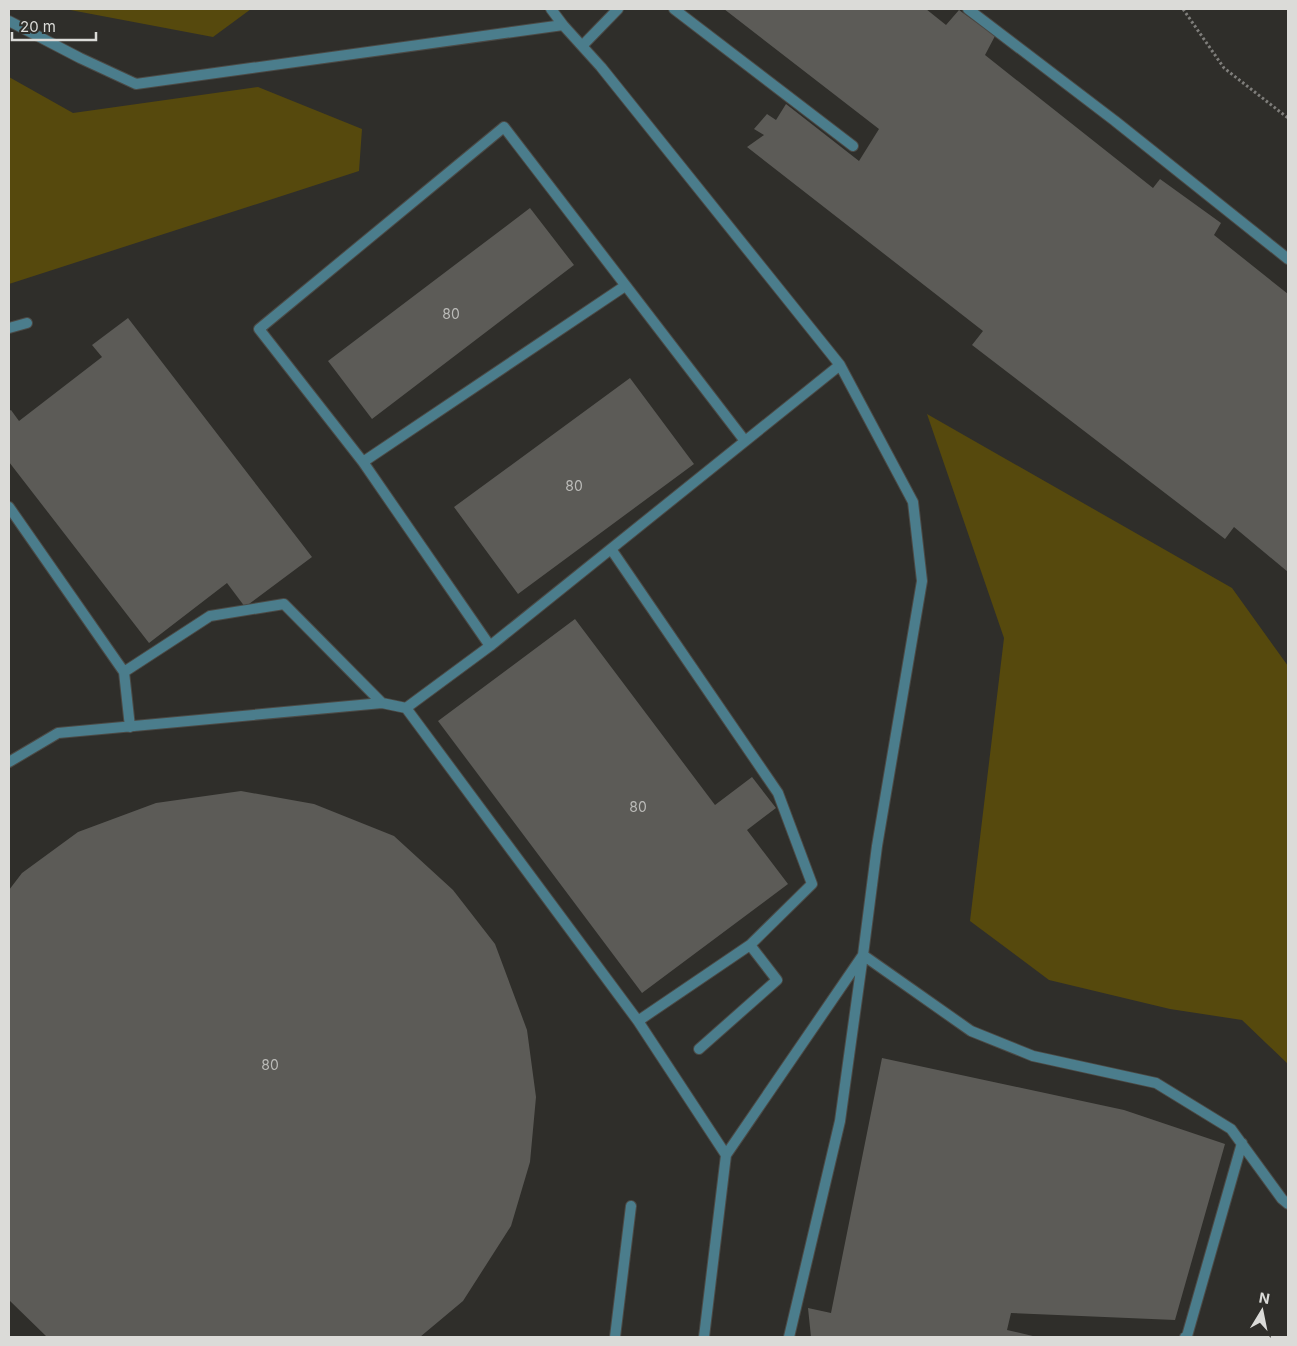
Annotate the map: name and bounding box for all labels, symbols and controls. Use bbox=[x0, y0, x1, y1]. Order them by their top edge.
scale bar bbox=[12, 10, 96, 42]
text: 20 m bbox=[20, 17, 56, 36]
house number: 80 bbox=[442, 305, 460, 322]
house number: 80 bbox=[565, 477, 583, 494]
house number: 80 bbox=[629, 798, 647, 815]
house number: 80 bbox=[261, 1056, 279, 1073]
north arrow bbox=[1237, 1286, 1287, 1336]
text: N bbox=[1258, 1288, 1271, 1307]

